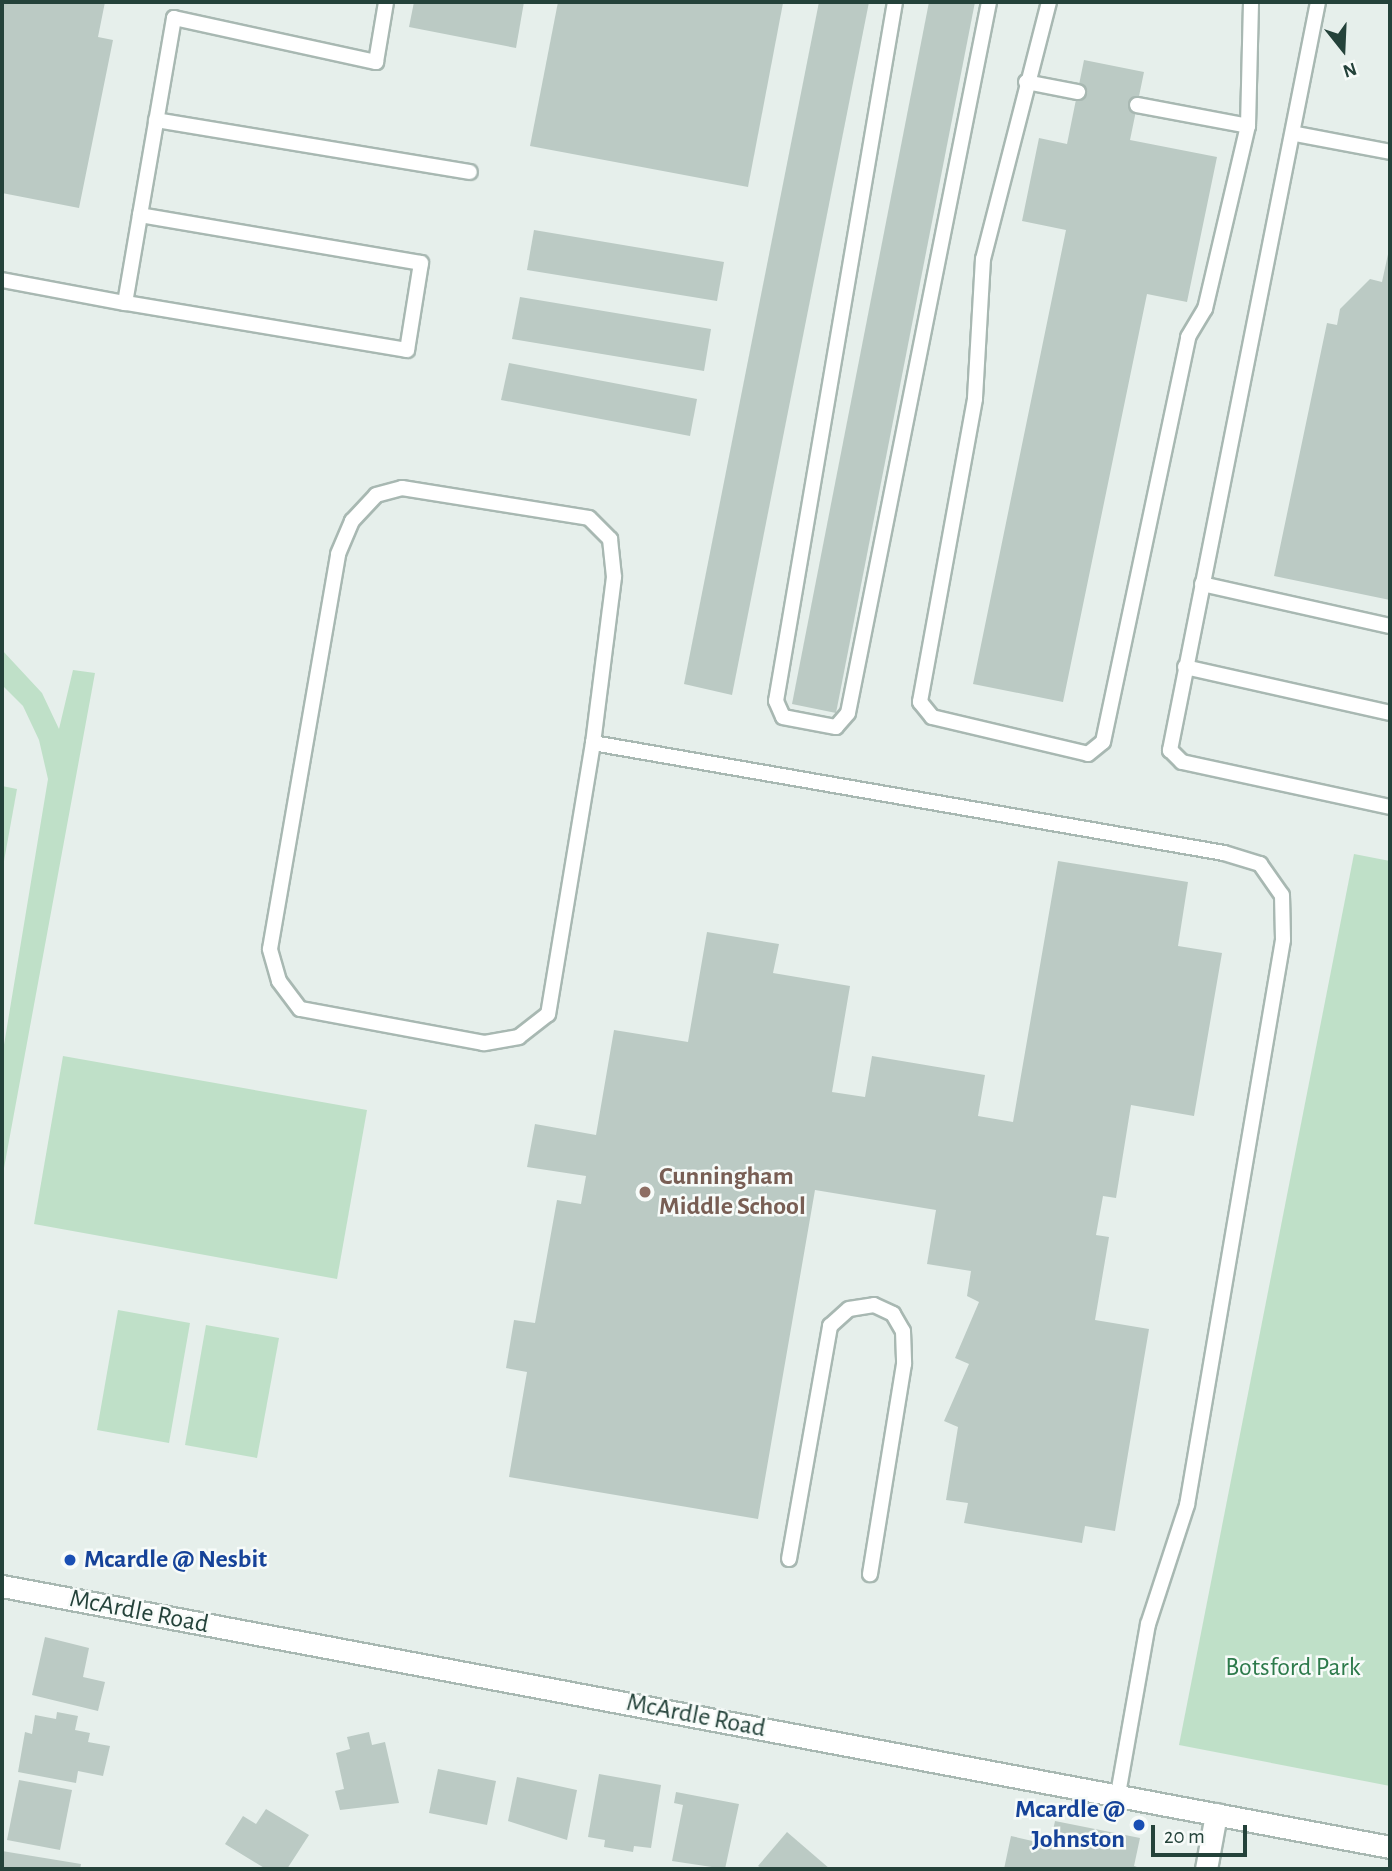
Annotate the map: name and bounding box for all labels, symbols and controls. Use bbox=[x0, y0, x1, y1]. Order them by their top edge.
north arrow bbox=[1308, 14, 1378, 84]
text: N bbox=[1340, 58, 1359, 81]
place label: Cunningham Middle School bbox=[659, 1161, 806, 1222]
marker: Cunningham Middle School bbox=[637, 1184, 653, 1200]
place label: Mcardle @ Nesbit bbox=[84, 1544, 267, 1576]
marker: Mcardle @ Nesbit bbox=[62, 1552, 78, 1568]
street label: McArdle Road bbox=[67, 1583, 211, 1641]
park label: Botsford Park bbox=[1225, 1652, 1361, 1684]
street label: McArdle Road bbox=[624, 1687, 768, 1745]
place label: Mcardle @ Johnston bbox=[1015, 1794, 1125, 1856]
scale bar bbox=[1154, 1812, 1250, 1856]
marker: Mcardle @ Johnston bbox=[1131, 1817, 1147, 1833]
text: 20 m bbox=[1164, 1826, 1205, 1847]

